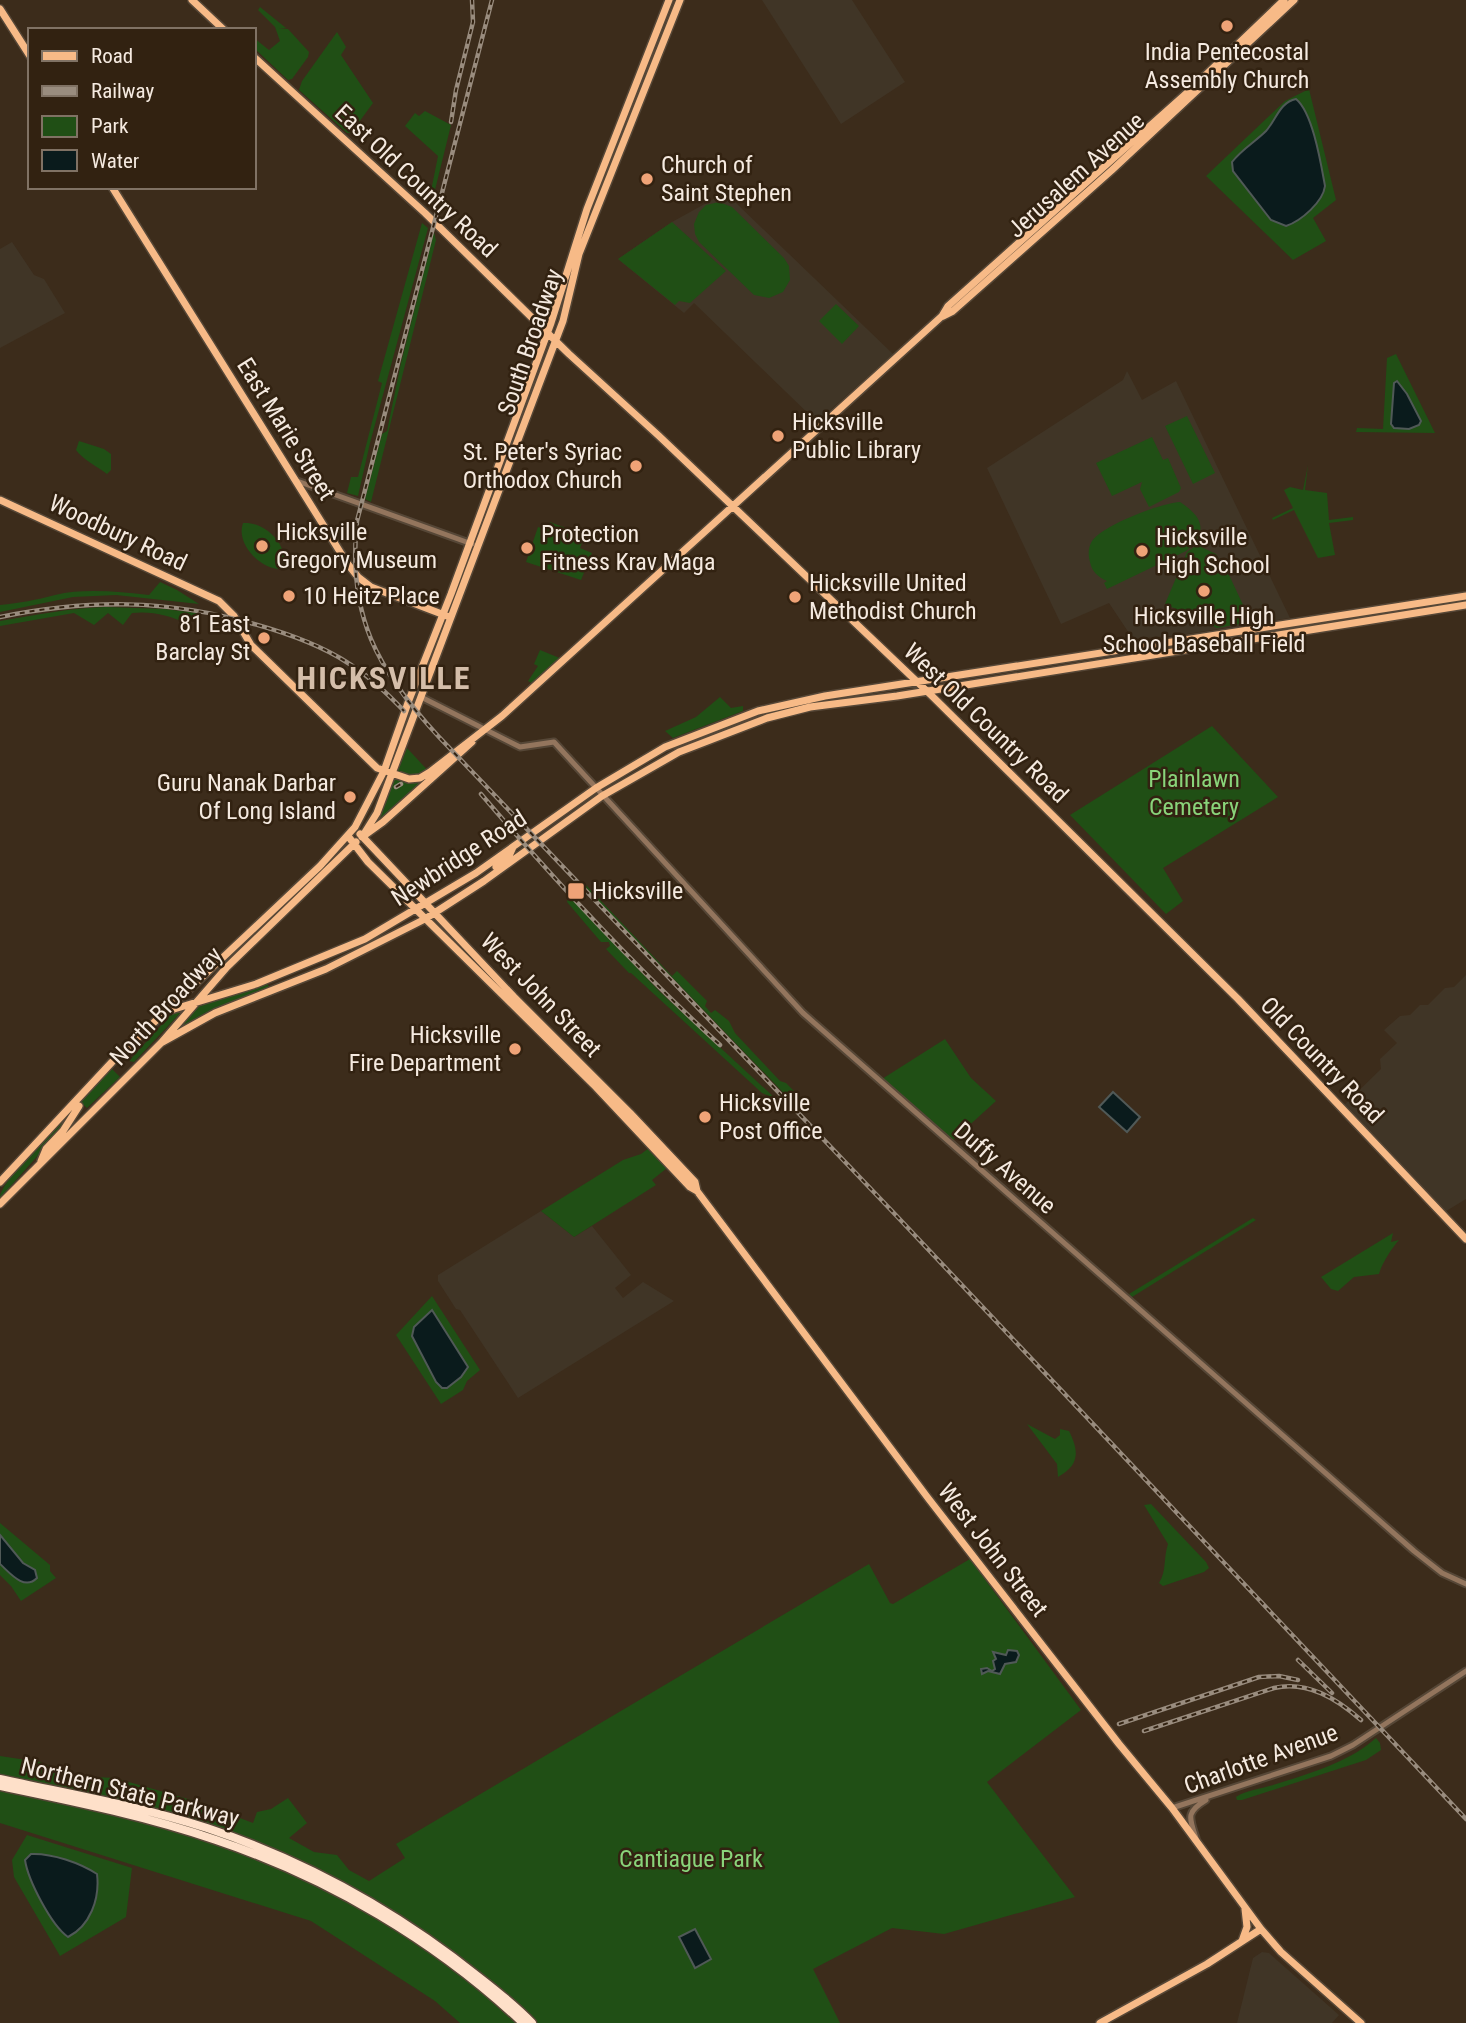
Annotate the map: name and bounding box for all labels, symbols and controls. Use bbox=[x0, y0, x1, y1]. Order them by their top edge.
marker: India Pentecostal Assembly Church bbox=[1219, 18, 1235, 34]
legend bbox=[28, 28, 256, 189]
place label: India Pentecostal Assembly Church bbox=[1145, 38, 1309, 94]
text: Road bbox=[91, 44, 133, 68]
text: Railway bbox=[91, 79, 154, 103]
street label: East Old Country Road bbox=[329, 99, 503, 263]
street label: Jerusalem Avenue bbox=[1002, 107, 1150, 243]
text: Park bbox=[91, 114, 129, 138]
text: Water bbox=[91, 149, 139, 173]
place label: Church of Saint Stephen bbox=[661, 151, 792, 207]
marker: Church of Saint Stephen bbox=[639, 171, 655, 187]
street label: South Broadway bbox=[492, 265, 568, 419]
street label: East Marie Street bbox=[231, 353, 341, 505]
place label: Hicksville Public Library bbox=[792, 408, 921, 464]
marker: Hicksville Public Library bbox=[770, 428, 786, 444]
place label: St. Peter's Syriac Orthodox Church bbox=[463, 438, 622, 494]
marker: St. Peter's Syriac Orthodox Church bbox=[628, 458, 644, 474]
street label: Woodbury Road bbox=[45, 489, 191, 577]
place label: Hicksville Gregory Museum bbox=[276, 518, 437, 574]
place label: Protection Fitness Krav Maga bbox=[541, 520, 715, 576]
place label: Hicksville High School bbox=[1156, 523, 1270, 579]
marker: Hicksville Gregory Museum bbox=[254, 538, 270, 554]
marker: Protection Fitness Krav Maga bbox=[519, 540, 535, 556]
marker: Hicksville High School bbox=[1134, 543, 1150, 559]
place label: Hicksville United Methodist Church bbox=[809, 569, 977, 625]
place label: 10 Heitz Place bbox=[303, 582, 440, 610]
marker: Hicksville High School Baseball Field bbox=[1196, 583, 1212, 599]
marker: 10 Heitz Place bbox=[281, 588, 297, 604]
marker: Hicksville United Methodist Church bbox=[787, 589, 803, 605]
place label: Hicksville High School Baseball Field bbox=[1103, 602, 1305, 658]
place label: 81 East Barclay St bbox=[155, 610, 250, 666]
marker: 81 East Barclay St bbox=[256, 630, 272, 646]
street label: West Old Country Road bbox=[898, 637, 1074, 809]
district label: HICKSVILLE bbox=[297, 659, 471, 697]
park label: Plainlawn Cemetery bbox=[1148, 765, 1240, 821]
place label: Guru Nanak Darbar Of Long Island bbox=[157, 769, 336, 825]
marker: Guru Nanak Darbar Of Long Island bbox=[342, 789, 358, 805]
street label: Newbridge Road bbox=[386, 804, 532, 912]
place label: Hicksville bbox=[592, 877, 683, 905]
marker: Hicksville bbox=[566, 881, 586, 901]
street label: West John Street bbox=[475, 927, 607, 1063]
street label: North Broadway bbox=[104, 941, 228, 1071]
street label: Old Country Road bbox=[1255, 991, 1389, 1129]
place label: Hicksville Fire Department bbox=[349, 1021, 501, 1077]
marker: Hicksville Fire Department bbox=[507, 1041, 523, 1057]
place label: Hicksville Post Office bbox=[719, 1089, 822, 1145]
marker: Hicksville Post Office bbox=[697, 1109, 713, 1125]
street label: Duffy Avenue bbox=[949, 1116, 1061, 1220]
street label: West John Street bbox=[932, 1478, 1054, 1622]
street label: Charlotte Avenue bbox=[1180, 1718, 1342, 1800]
street label: Northern State Parkway bbox=[18, 1751, 242, 1833]
park label: Cantiague Park bbox=[619, 1845, 763, 1873]

